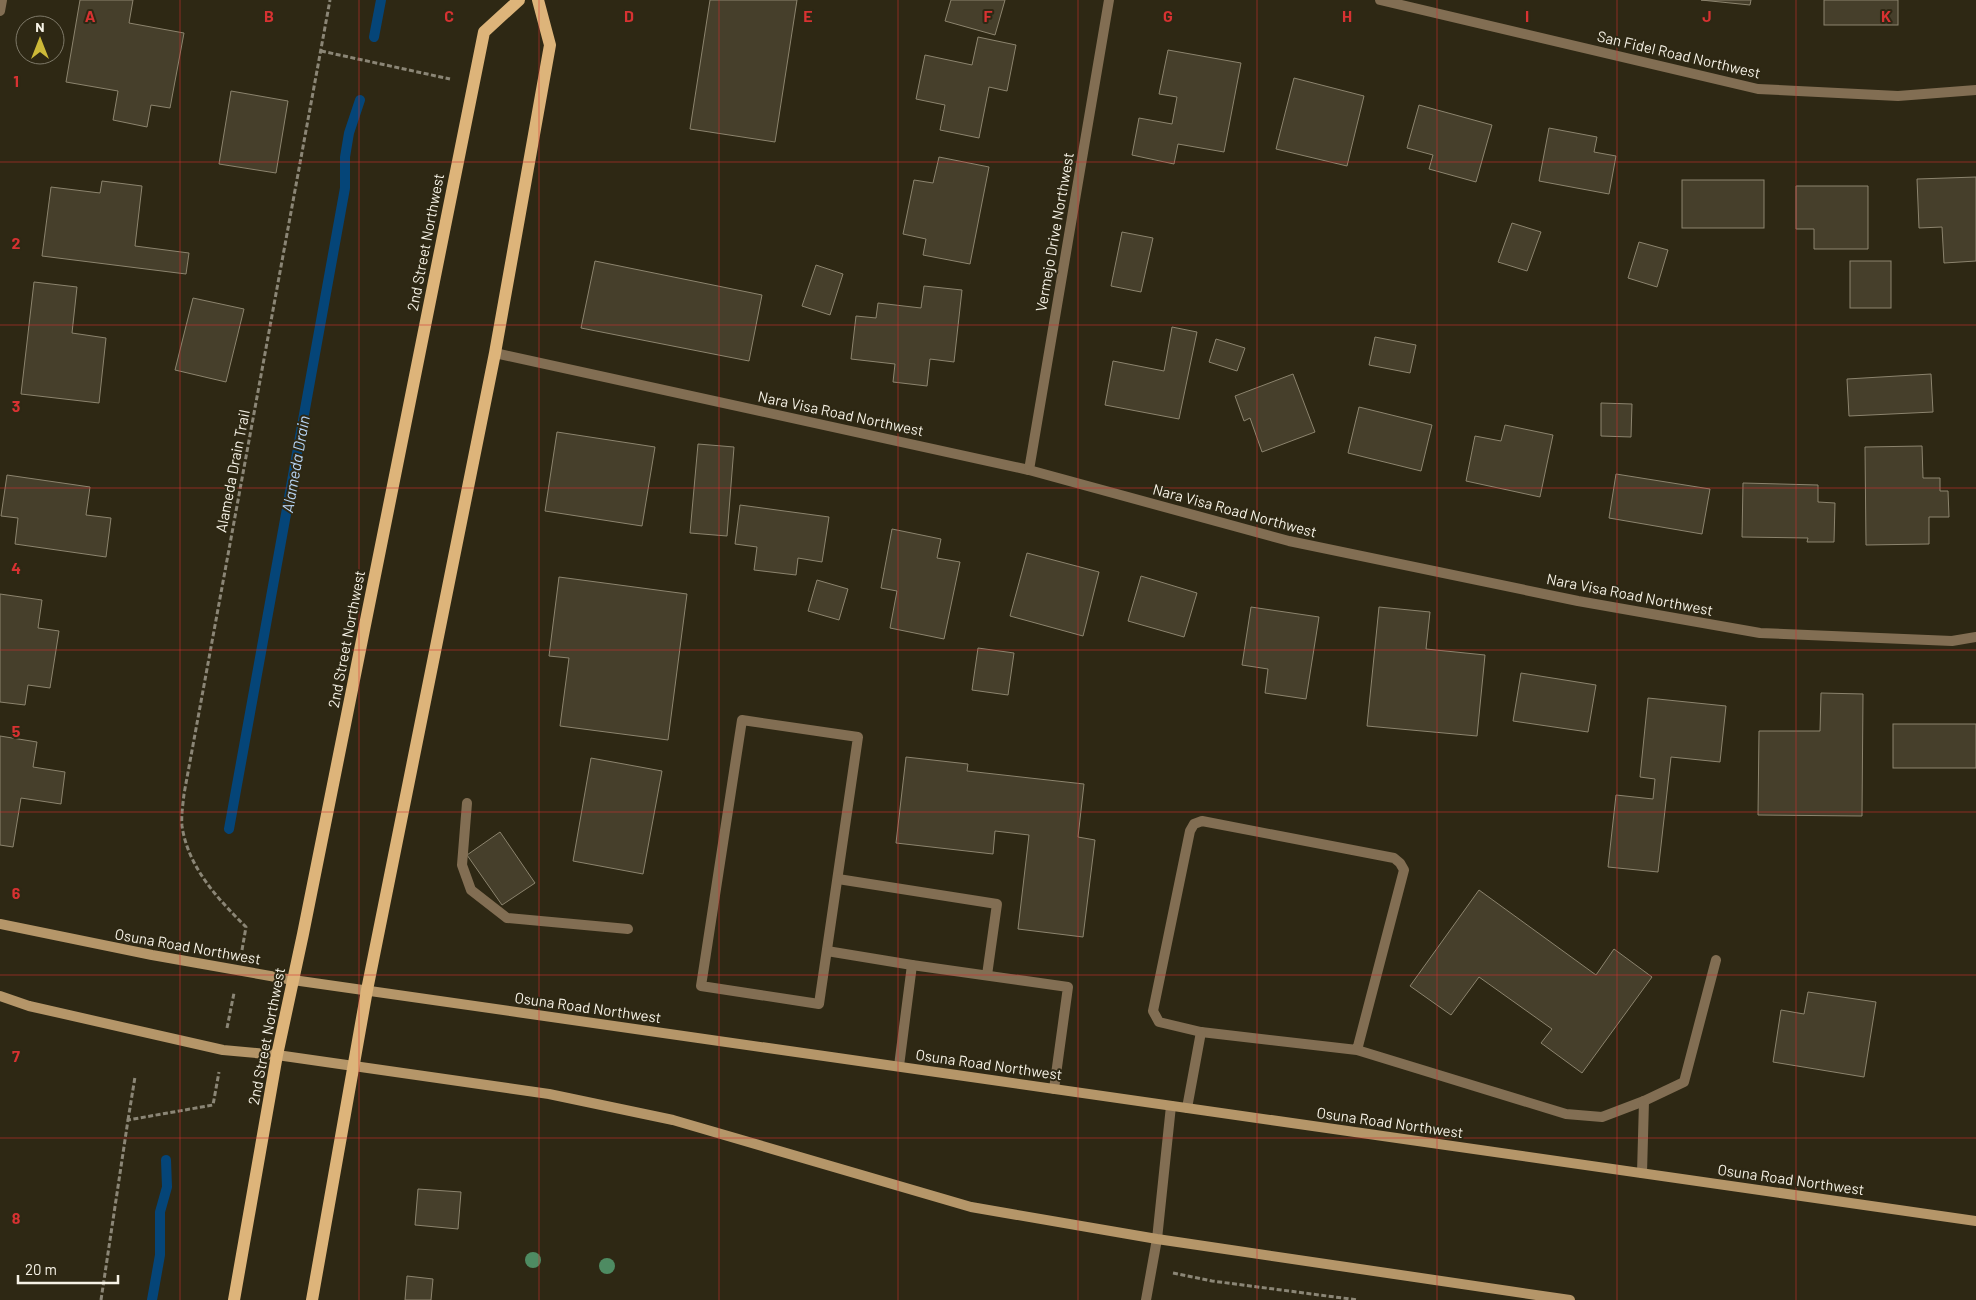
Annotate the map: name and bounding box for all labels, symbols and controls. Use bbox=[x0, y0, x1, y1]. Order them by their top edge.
text: A bbox=[85, 6, 96, 25]
text: B bbox=[264, 6, 274, 25]
text: C bbox=[444, 6, 454, 25]
text: D bbox=[624, 6, 634, 25]
text: E bbox=[803, 6, 813, 25]
text: F bbox=[984, 6, 993, 25]
text: G bbox=[1163, 6, 1173, 25]
text: H bbox=[1342, 6, 1352, 25]
text: I bbox=[1525, 6, 1529, 25]
text: J bbox=[1702, 6, 1712, 25]
text: K bbox=[1881, 6, 1891, 25]
north arrow bbox=[15, 15, 65, 65]
text: N bbox=[35, 18, 45, 35]
street label: San Fidel Road Northwest bbox=[1596, 26, 1762, 82]
text: 1 bbox=[13, 71, 19, 90]
street label: Vermejo Drive Northwest bbox=[1031, 151, 1077, 313]
street label: 2nd Street Northwest bbox=[403, 172, 447, 312]
text: 2 bbox=[12, 233, 21, 252]
street label: Nara Visa Road Northwest bbox=[756, 387, 926, 439]
text: 3 bbox=[12, 396, 20, 415]
street label: Alameda Drain Trail bbox=[211, 408, 253, 534]
water label: Alameda Drain bbox=[277, 414, 313, 514]
street label: Nara Visa Road Northwest bbox=[1151, 479, 1319, 541]
text: 4 bbox=[11, 558, 21, 577]
street label: 2nd Street Northwest bbox=[324, 569, 368, 709]
street label: Nara Visa Road Northwest bbox=[1545, 569, 1715, 619]
text: 5 bbox=[12, 721, 21, 740]
text: 6 bbox=[12, 883, 21, 902]
street label: Osuna Road Northwest bbox=[114, 924, 262, 968]
street label: 2nd Street Northwest bbox=[244, 966, 288, 1106]
street label: Osuna Road Northwest bbox=[513, 988, 663, 1026]
street label: Osuna Road Northwest bbox=[914, 1045, 1064, 1083]
text: 7 bbox=[12, 1046, 20, 1065]
street label: Osuna Road Northwest bbox=[1315, 1103, 1465, 1141]
street label: Osuna Road Northwest bbox=[1716, 1160, 1866, 1198]
text: 8 bbox=[12, 1208, 21, 1227]
scale bar bbox=[18, 1252, 118, 1284]
text: 20 m bbox=[25, 1260, 57, 1278]

